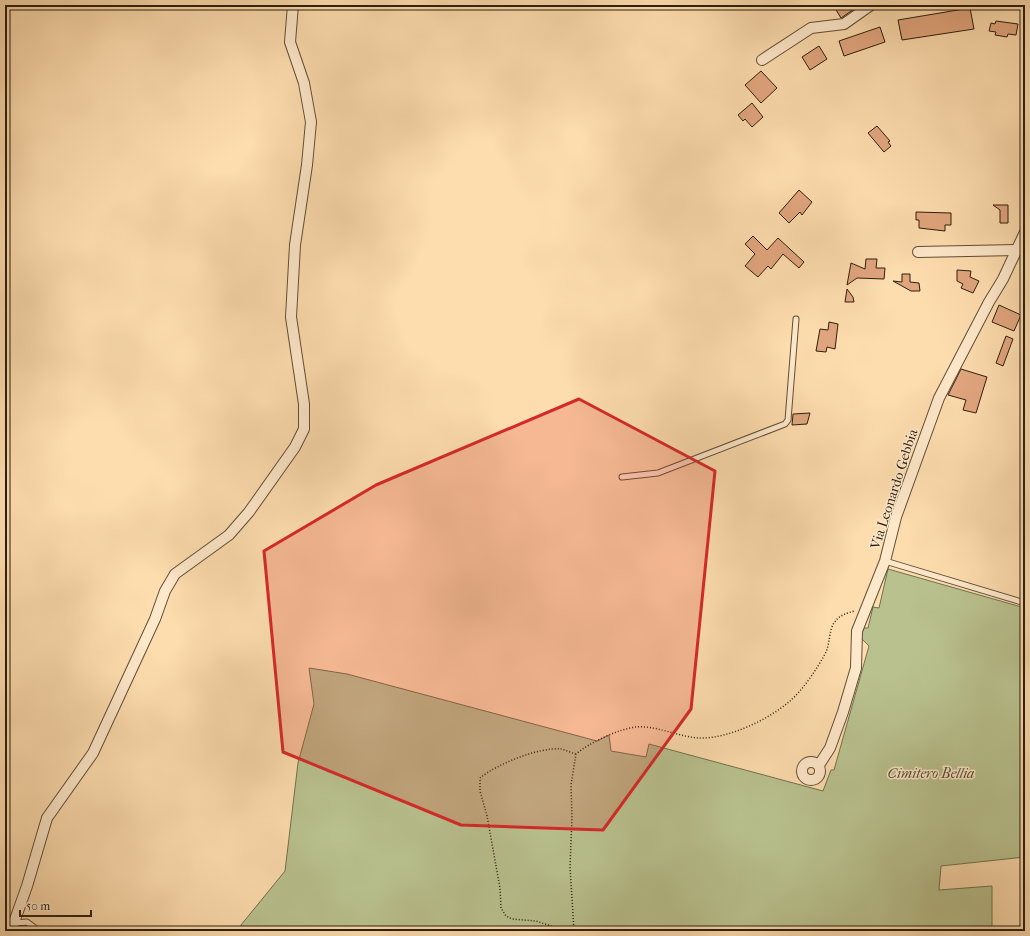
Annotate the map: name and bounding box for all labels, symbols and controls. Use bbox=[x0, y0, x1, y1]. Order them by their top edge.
street label: Via Leonardo Gebbia bbox=[866, 426, 922, 552]
park label: Cimitero Bellia bbox=[888, 765, 974, 782]
scale bar bbox=[20, 892, 91, 918]
text: 50 m bbox=[26, 899, 50, 913]

